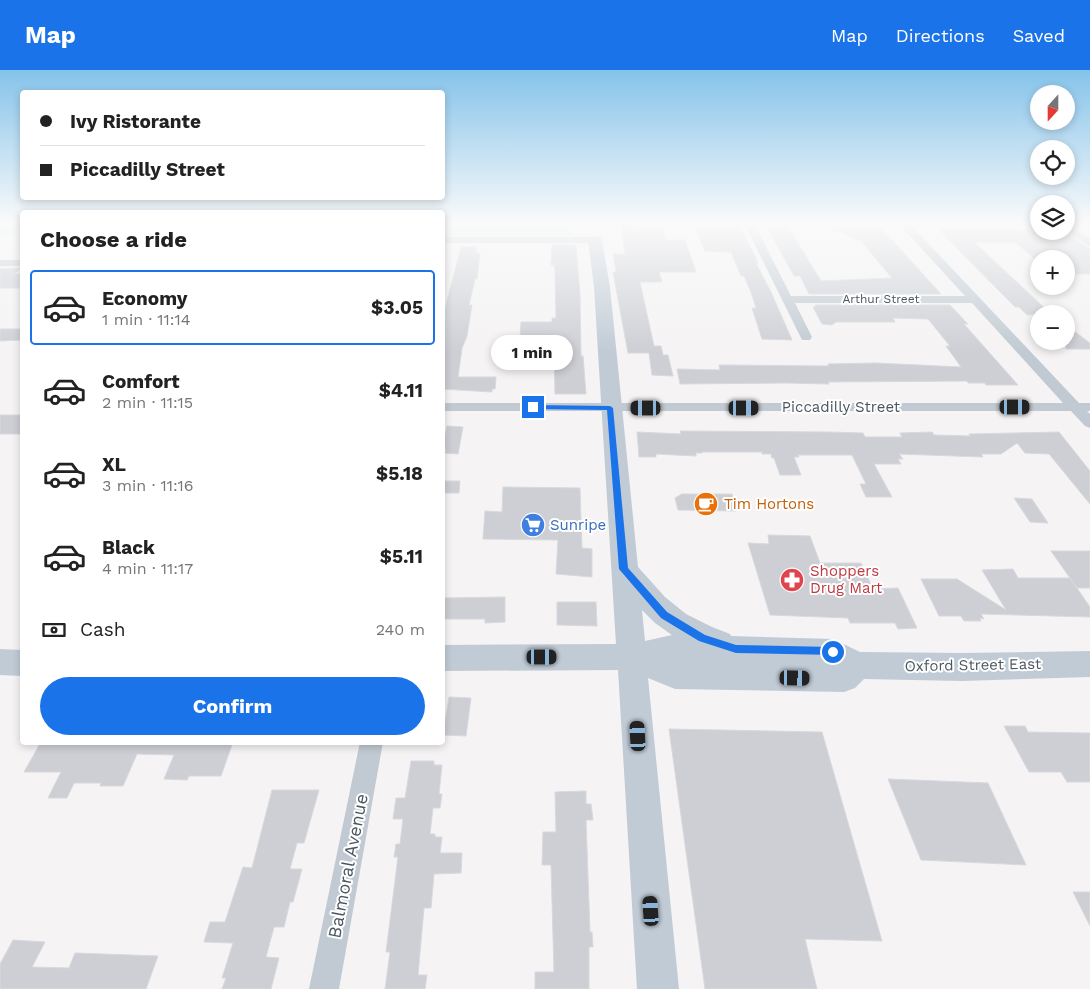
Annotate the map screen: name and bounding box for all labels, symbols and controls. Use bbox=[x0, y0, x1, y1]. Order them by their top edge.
text: Map bbox=[25, 21, 76, 49]
text: Map bbox=[831, 25, 868, 46]
text: Directions bbox=[896, 25, 985, 46]
text: Saved bbox=[1013, 25, 1065, 46]
north arrow bbox=[1030, 85, 1075, 130]
map controls bbox=[1030, 85, 1075, 350]
text: Ivy Ristorante bbox=[70, 110, 201, 133]
button: locate bbox=[1030, 140, 1075, 185]
text: Piccadilly Street bbox=[70, 158, 225, 181]
button: layers bbox=[1030, 195, 1075, 240]
text: Choose a ride bbox=[40, 227, 187, 252]
button: + bbox=[1030, 250, 1075, 295]
icon: car bbox=[42, 285, 87, 330]
text: Economy bbox=[102, 287, 187, 310]
street label: Arthur Street bbox=[842, 292, 920, 306]
text: $3.05 bbox=[371, 296, 423, 319]
button: − bbox=[1030, 305, 1075, 350]
text: 1 min · 11:14 bbox=[102, 310, 191, 329]
callout: 1 min bbox=[492, 334, 574, 370]
text: 1 min bbox=[511, 343, 553, 362]
icon: car bbox=[42, 368, 87, 413]
text: Comfort bbox=[102, 370, 180, 393]
text: $4.11 bbox=[379, 379, 423, 402]
text: 2 min · 11:15 bbox=[102, 393, 193, 412]
route end bbox=[522, 396, 544, 418]
street label: Piccadilly Street bbox=[782, 398, 901, 416]
car bbox=[1000, 400, 1030, 415]
car bbox=[631, 401, 661, 416]
car bbox=[729, 401, 759, 416]
icon: car bbox=[42, 451, 87, 496]
text: XL bbox=[102, 453, 126, 476]
text: $5.18 bbox=[376, 462, 423, 485]
text: 3 min · 11:16 bbox=[102, 476, 194, 495]
cafe icon: Tim Hortons bbox=[693, 491, 719, 517]
place label: Tim Hortons bbox=[724, 495, 814, 513]
supermarket icon: Sunripe bbox=[520, 512, 546, 538]
place label: Sunripe bbox=[550, 516, 606, 534]
icon: car bbox=[42, 534, 87, 579]
text: Black bbox=[102, 536, 155, 559]
text: $5.11 bbox=[380, 545, 423, 568]
text: 4 min · 11:17 bbox=[102, 559, 193, 578]
place label: Shoppers Drug Mart bbox=[810, 562, 883, 597]
pharmacy icon: Shoppers Drug Mart bbox=[779, 567, 805, 593]
icon: cash bbox=[40, 616, 68, 644]
text: Cash bbox=[80, 618, 126, 641]
text: 240 m bbox=[376, 620, 425, 639]
route start bbox=[822, 641, 844, 663]
car bbox=[527, 650, 557, 665]
street label: Oxford Street East bbox=[905, 655, 1042, 675]
car bbox=[779, 670, 810, 686]
button: Confirm bbox=[40, 677, 425, 735]
car bbox=[629, 721, 646, 751]
street label: Balmoral Avenue bbox=[323, 792, 372, 940]
car bbox=[642, 896, 659, 926]

